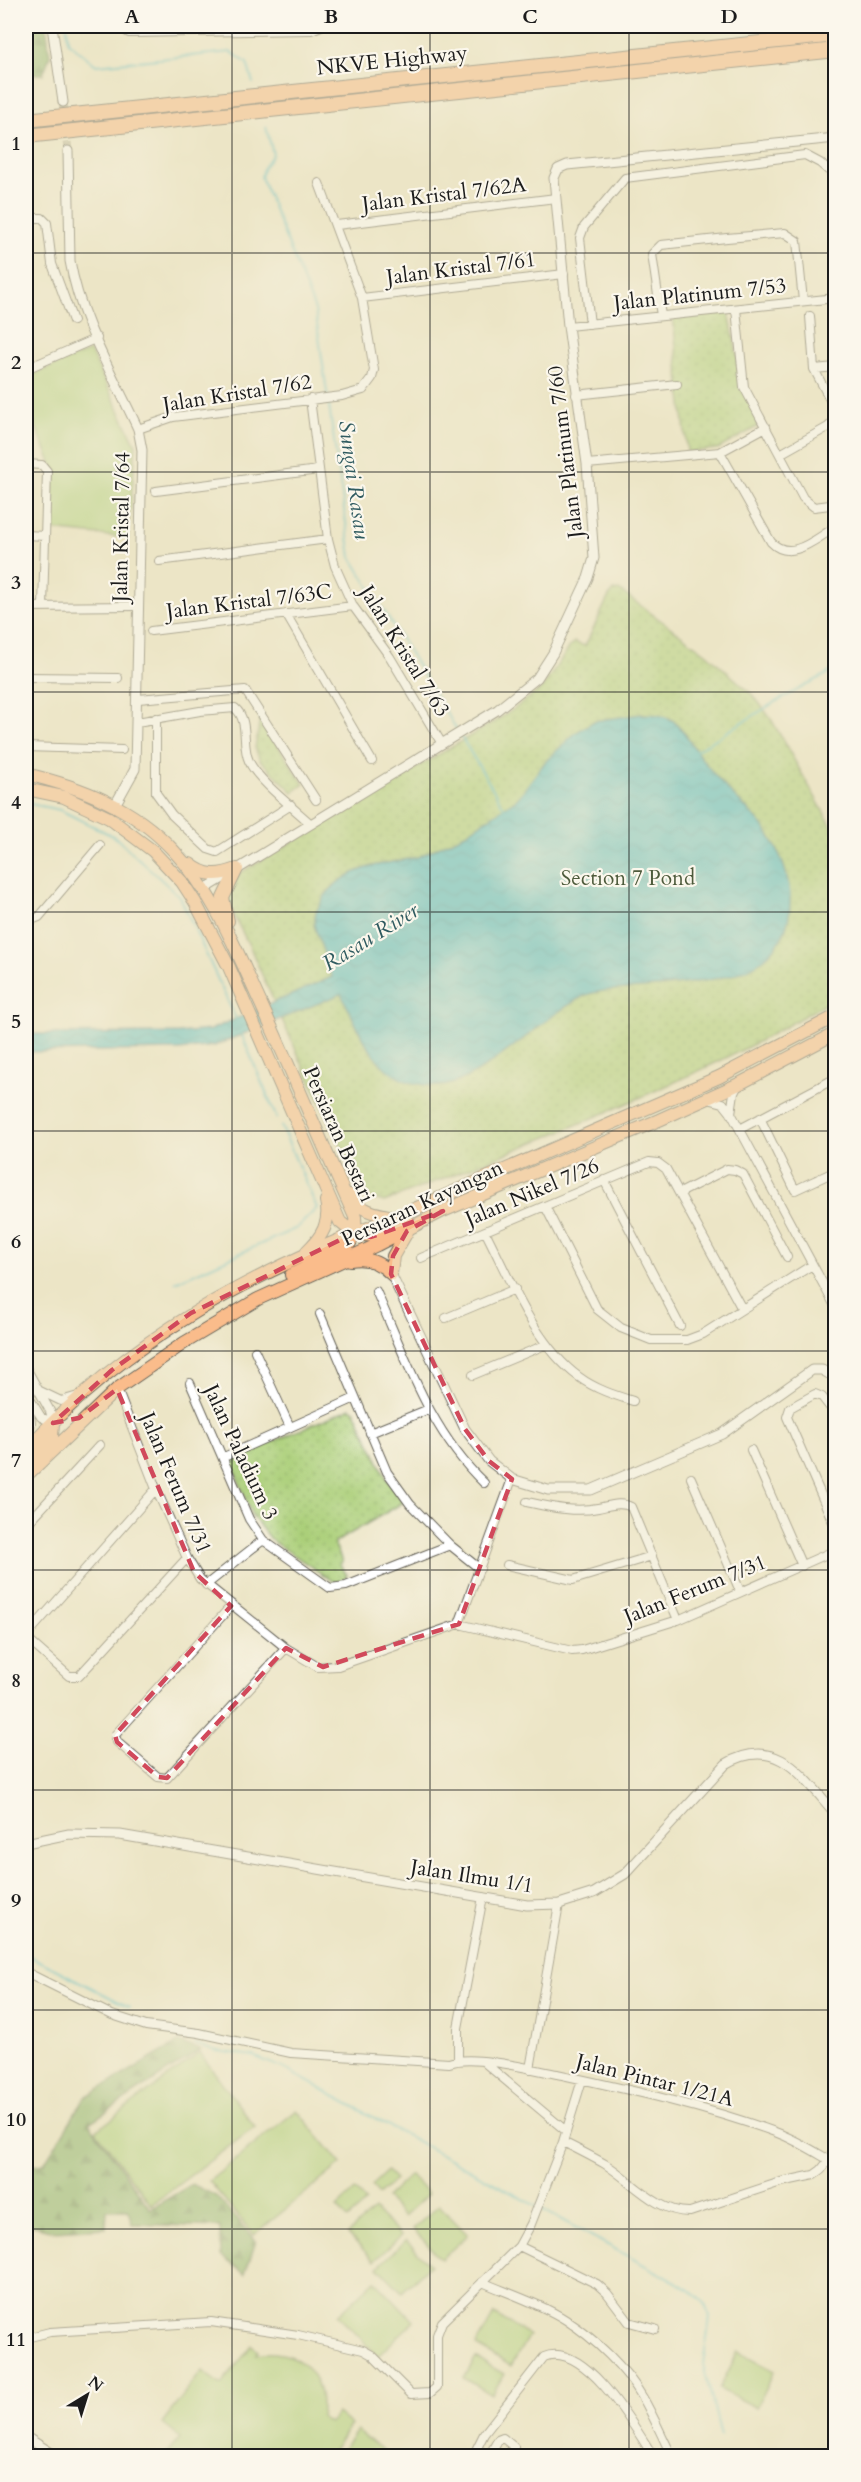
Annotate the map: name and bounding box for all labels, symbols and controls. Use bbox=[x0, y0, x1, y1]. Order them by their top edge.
text: A bbox=[124, 3, 140, 30]
text: B bbox=[324, 3, 338, 30]
text: C bbox=[522, 3, 538, 30]
text: D bbox=[720, 3, 738, 30]
street label: NKVE Highway bbox=[315, 38, 469, 83]
text: 1 bbox=[11, 130, 21, 157]
street label: Jalan Kristal 7/62A bbox=[357, 170, 528, 219]
street label: Jalan Kristal 7/61 bbox=[382, 245, 537, 292]
street label: Jalan Platinum 7/53 bbox=[609, 271, 788, 318]
text: 2 bbox=[11, 349, 21, 376]
street label: Jalan Platinum 7/60 bbox=[541, 364, 591, 543]
street label: Jalan Kristal 7/62 bbox=[158, 367, 314, 420]
water label: Sungai Rasau bbox=[331, 419, 377, 542]
street label: Jalan Kristal 7/64 bbox=[106, 451, 137, 605]
text: 3 bbox=[11, 569, 21, 596]
street label: Jalan Kristal 7/63C bbox=[162, 577, 333, 626]
street label: Jalan Kristal 7/63 bbox=[351, 577, 457, 723]
text: 4 bbox=[11, 789, 21, 816]
park label: Section 7 Pond bbox=[561, 864, 695, 893]
water label: Rasau River bbox=[317, 895, 425, 978]
text: 5 bbox=[11, 1008, 21, 1035]
street label: Persiaran Bestari bbox=[296, 1062, 382, 1207]
street label: Jalan Nikel 7/26 bbox=[458, 1151, 604, 1235]
street label: Persiaran Kayangan bbox=[337, 1153, 508, 1254]
text: 6 bbox=[11, 1228, 21, 1255]
street label: Jalan Paladium 3 bbox=[195, 1377, 285, 1525]
street label: Jalan Ferum 7/31 bbox=[131, 1405, 218, 1559]
text: 7 bbox=[11, 1447, 21, 1474]
street label: Jalan Ferum 7/31 bbox=[617, 1548, 771, 1632]
text: 8 bbox=[11, 1667, 21, 1694]
street label: Jalan Ilmu 1/1 bbox=[405, 1852, 535, 1901]
text: 9 bbox=[11, 1887, 21, 1914]
street label: Jalan Pintar 1/21A bbox=[570, 2046, 737, 2114]
text: 10 bbox=[6, 2106, 26, 2133]
text: 11 bbox=[6, 2326, 26, 2353]
north arrow bbox=[57, 2365, 117, 2425]
text: N bbox=[83, 2371, 108, 2397]

